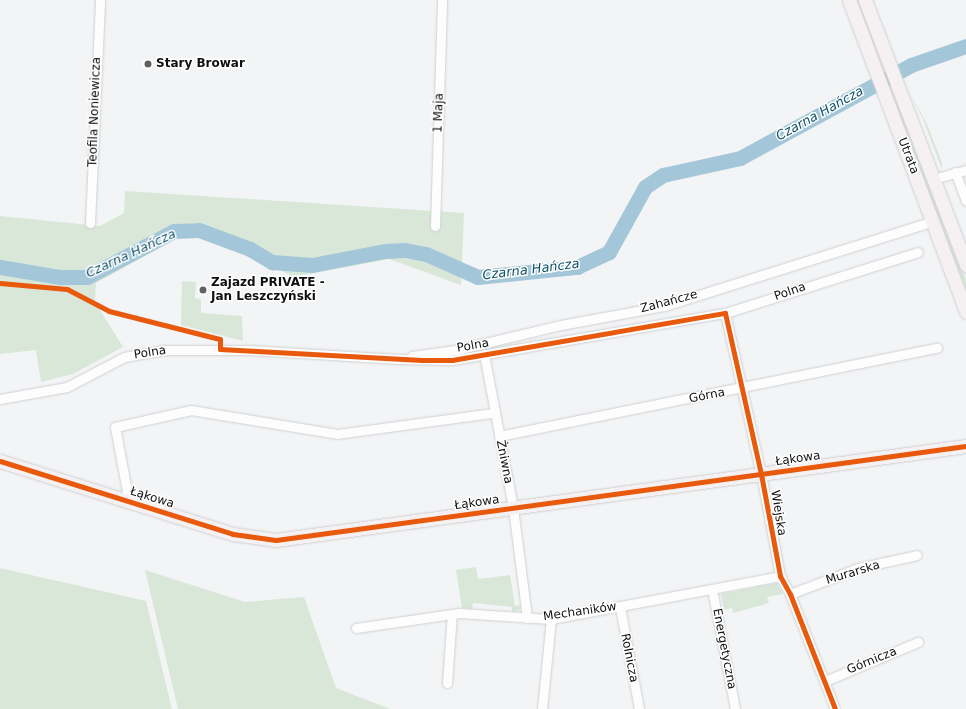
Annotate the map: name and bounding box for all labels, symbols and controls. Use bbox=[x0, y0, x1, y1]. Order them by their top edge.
street label: Teofila Noniewicza bbox=[86, 57, 104, 167]
place label: Stary Browar bbox=[156, 57, 245, 71]
marker: Stary Browar bbox=[143, 59, 153, 69]
water label: Czarna Hańcza bbox=[774, 84, 866, 144]
street label: 1 Maja bbox=[431, 93, 447, 133]
street label: Utrata bbox=[894, 136, 922, 176]
water label: Czarna Hańcza bbox=[84, 226, 178, 282]
water label: Czarna Hańcza bbox=[482, 256, 580, 284]
place label: Zajazd PRIVATE - Jan Leszczyński bbox=[211, 276, 325, 304]
street label: Polna bbox=[772, 280, 808, 304]
marker: Zajazd PRIVATE - Jan Leszczyński bbox=[198, 285, 208, 295]
street label: Zahańcze bbox=[639, 287, 699, 317]
street label: Polna bbox=[456, 336, 490, 356]
street label: Polna bbox=[133, 343, 167, 363]
street label: Górna bbox=[688, 385, 726, 407]
street label: Żniwna bbox=[493, 439, 515, 485]
street label: Łąkowa bbox=[775, 449, 821, 469]
street label: Łąkowa bbox=[128, 485, 176, 511]
street label: Wiejska bbox=[767, 489, 789, 537]
street label: Łąkowa bbox=[454, 493, 500, 513]
street label: Murarska bbox=[824, 558, 882, 588]
street label: Mechaników bbox=[542, 600, 618, 624]
street label: Energetyczna bbox=[709, 607, 739, 691]
street label: Rolnicza bbox=[617, 632, 641, 684]
street label: Górnicza bbox=[845, 644, 899, 678]

